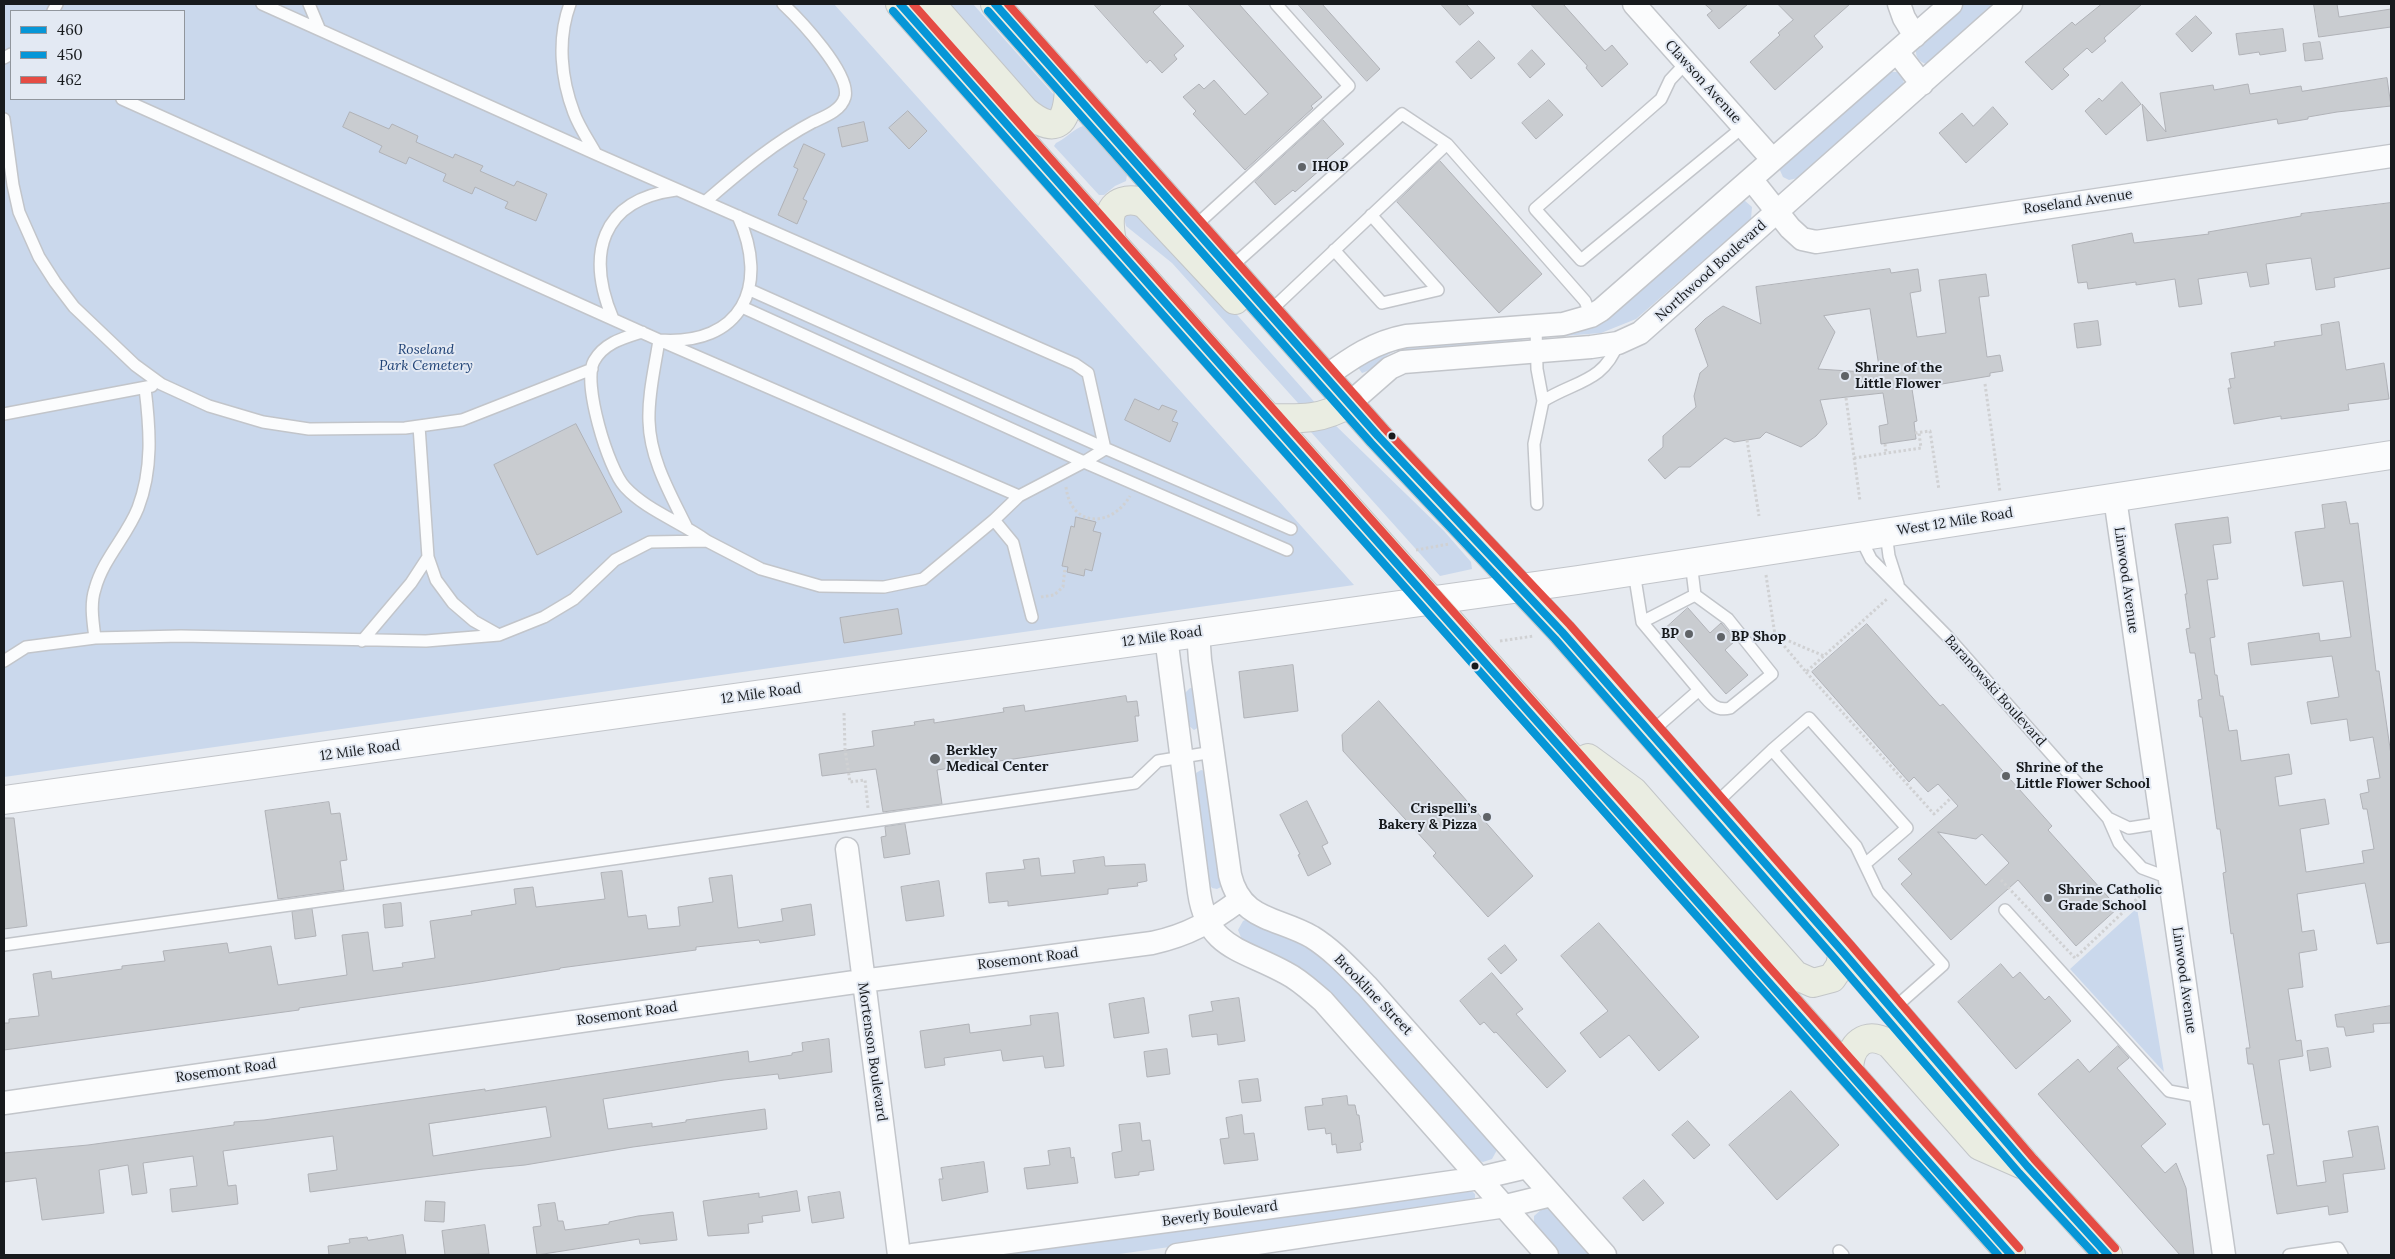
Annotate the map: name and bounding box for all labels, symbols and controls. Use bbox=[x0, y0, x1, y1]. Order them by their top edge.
legend bbox=[10, 10, 185, 100]
text: 460 bbox=[57, 20, 83, 39]
street label: Clawson Avenue bbox=[1661, 37, 1745, 127]
text: 450 bbox=[57, 45, 83, 64]
text: 462 bbox=[57, 70, 82, 89]
place label: IHOP bbox=[1312, 159, 1348, 175]
marker: IHOP bbox=[1296, 161, 1308, 173]
street label: Roseland Avenue bbox=[2022, 186, 2134, 218]
street label: Northwood Boulevard bbox=[1652, 217, 1770, 325]
park label: Roseland Park Cemetery bbox=[379, 342, 473, 374]
place label: Shrine of the Little Flower bbox=[1855, 360, 1942, 392]
marker: Shrine of the Little Flower bbox=[1839, 370, 1851, 382]
unlabelled marker bbox=[1387, 431, 1397, 441]
street label: West 12 Mile Road bbox=[1896, 505, 2014, 539]
street label: Linwood Avenue bbox=[2110, 526, 2142, 634]
street label: 12 Mile Road bbox=[1121, 623, 1203, 651]
place label: BP bbox=[1661, 626, 1679, 642]
marker: BP bbox=[1683, 628, 1695, 640]
place label: BP Shop bbox=[1731, 629, 1786, 645]
marker: BP Shop bbox=[1715, 631, 1727, 643]
street label: Baranowski Boulevard bbox=[1941, 632, 2049, 750]
unlabelled marker bbox=[1470, 661, 1480, 671]
street label: 12 Mile Road bbox=[720, 680, 802, 708]
street label: 12 Mile Road bbox=[319, 737, 401, 765]
place label: Berkley Medical Center bbox=[946, 743, 1048, 776]
marker: Berkley Medical Center bbox=[928, 752, 942, 766]
place label: Shrine of the Little Flower School bbox=[2016, 760, 2150, 792]
marker: Shrine of the Little Flower School bbox=[2000, 770, 2012, 782]
place label: Crispelli’s Bakery & Pizza bbox=[1378, 801, 1477, 834]
marker: Crispelli’s Bakery & Pizza bbox=[1481, 811, 1493, 823]
place label: Shrine Catholic Grade School bbox=[2058, 882, 2162, 914]
marker: Shrine Catholic Grade School bbox=[2042, 892, 2054, 904]
street label: Linwood Avenue bbox=[2168, 926, 2200, 1034]
street label: Rosemont Road bbox=[977, 944, 1079, 974]
street label: Brookline Street bbox=[1330, 951, 1416, 1039]
street label: Mortenson Boulevard bbox=[854, 981, 890, 1123]
street label: Rosemont Road bbox=[576, 999, 678, 1029]
street label: Rosemont Road bbox=[175, 1056, 277, 1086]
street label: Beverly Boulevard bbox=[1161, 1198, 1279, 1230]

